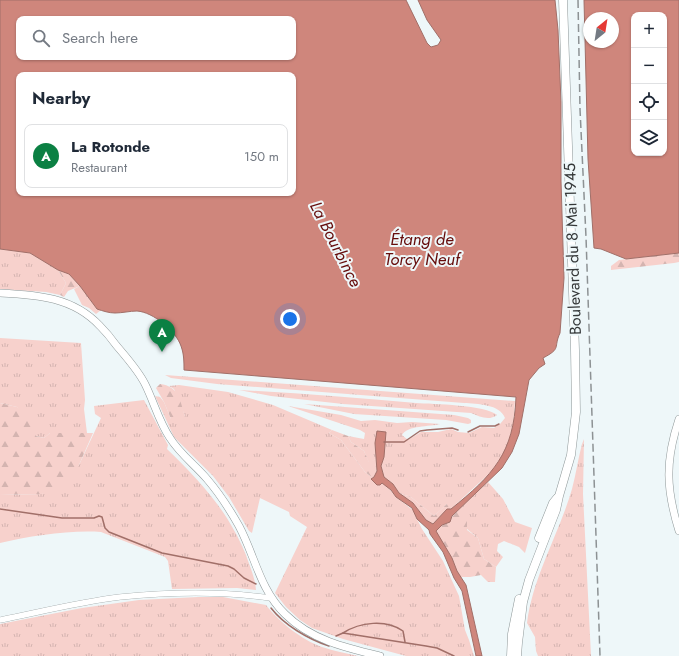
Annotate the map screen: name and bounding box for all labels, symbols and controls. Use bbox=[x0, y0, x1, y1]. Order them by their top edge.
north arrow bbox=[583, 12, 619, 48]
map controls bbox=[631, 12, 667, 156]
button: + bbox=[631, 12, 667, 48]
search box bbox=[16, 16, 296, 60]
icon: search bbox=[30, 27, 52, 49]
text: Search here bbox=[62, 27, 138, 49]
button: − bbox=[631, 48, 667, 84]
button: locate bbox=[631, 84, 667, 120]
text: Nearby bbox=[32, 86, 90, 110]
button: layers bbox=[631, 120, 667, 156]
text: La Rotonde bbox=[71, 136, 150, 158]
text: A bbox=[41, 147, 51, 166]
text: 150 m bbox=[244, 147, 279, 166]
text: Restaurant bbox=[71, 158, 127, 177]
street label: Boulevard du 8 Mai 1945 bbox=[558, 163, 587, 335]
water label: La Bourbince bbox=[304, 197, 368, 291]
water label: Étang de Torcy Neuf bbox=[384, 227, 462, 271]
your location bbox=[280, 309, 300, 329]
pin: A bbox=[149, 319, 175, 352]

